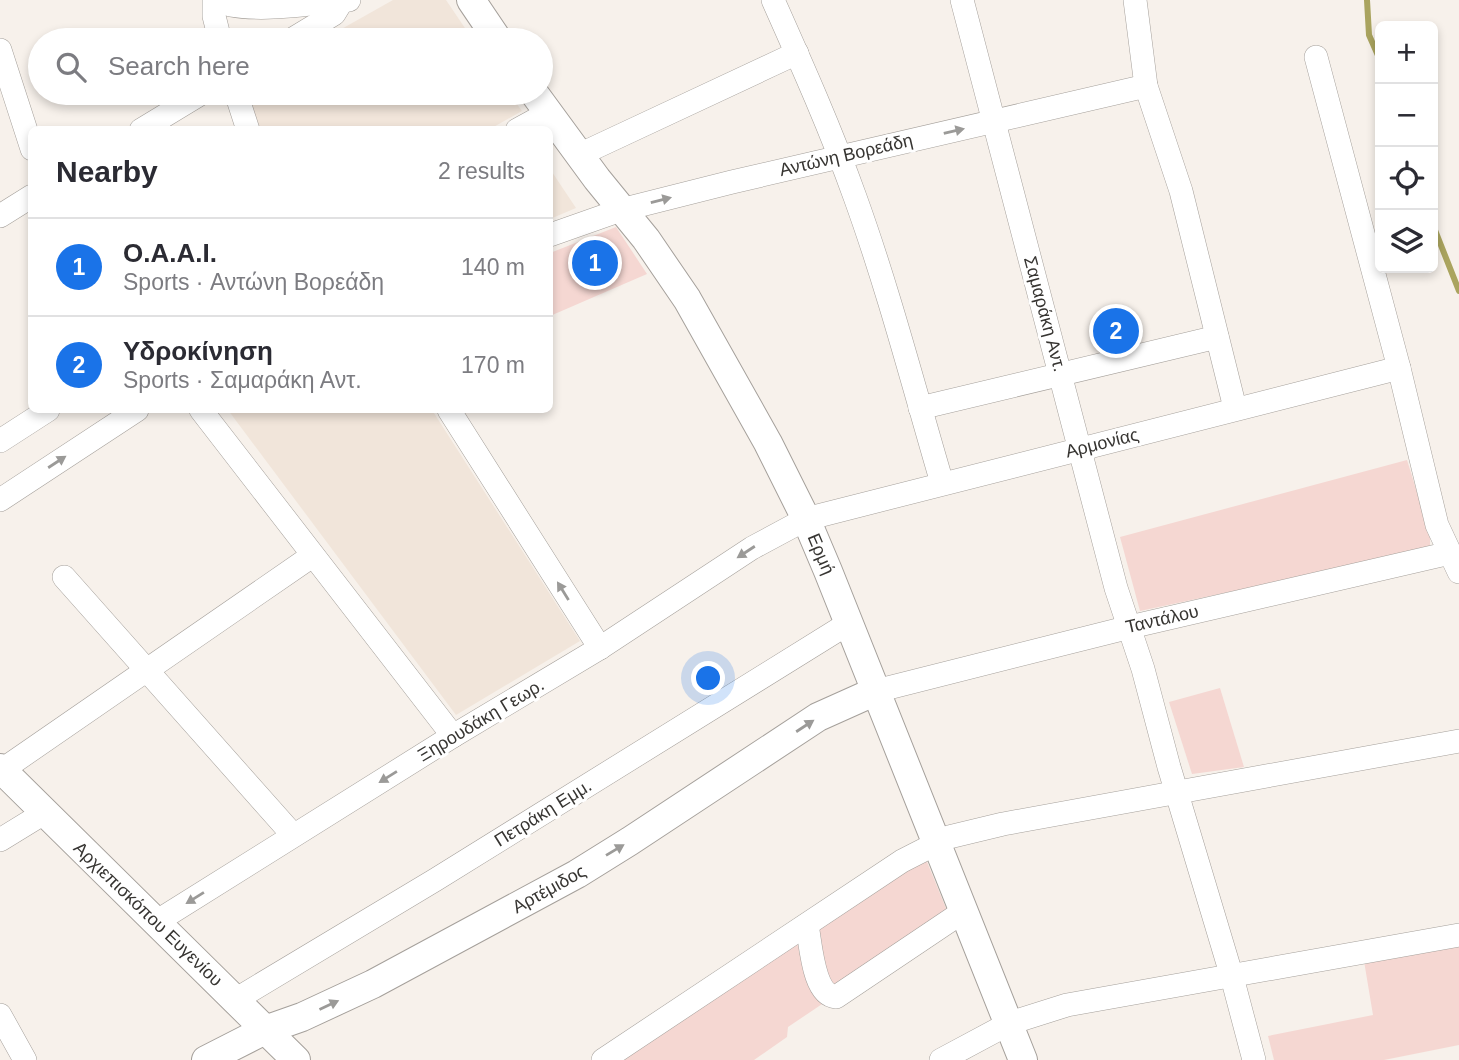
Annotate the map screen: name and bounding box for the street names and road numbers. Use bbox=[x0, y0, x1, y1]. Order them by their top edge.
street label: Αντώνη Βορεάδη bbox=[777, 130, 915, 180]
street label: Σαμαράκη Αντ. bbox=[1020, 254, 1070, 374]
street label: Αρμονίας bbox=[1063, 424, 1141, 462]
street label: Ερμή bbox=[803, 530, 839, 578]
street label: Ταντάλου bbox=[1124, 601, 1200, 637]
street label: Ξηρουδάκη Γεωρ. bbox=[414, 674, 548, 766]
street label: Πετράκη Εμμ. bbox=[491, 775, 595, 851]
street label: Αρχιεπισκόπου Ευγενίου bbox=[70, 838, 226, 990]
street label: Αρτέμιδος bbox=[509, 861, 589, 917]

